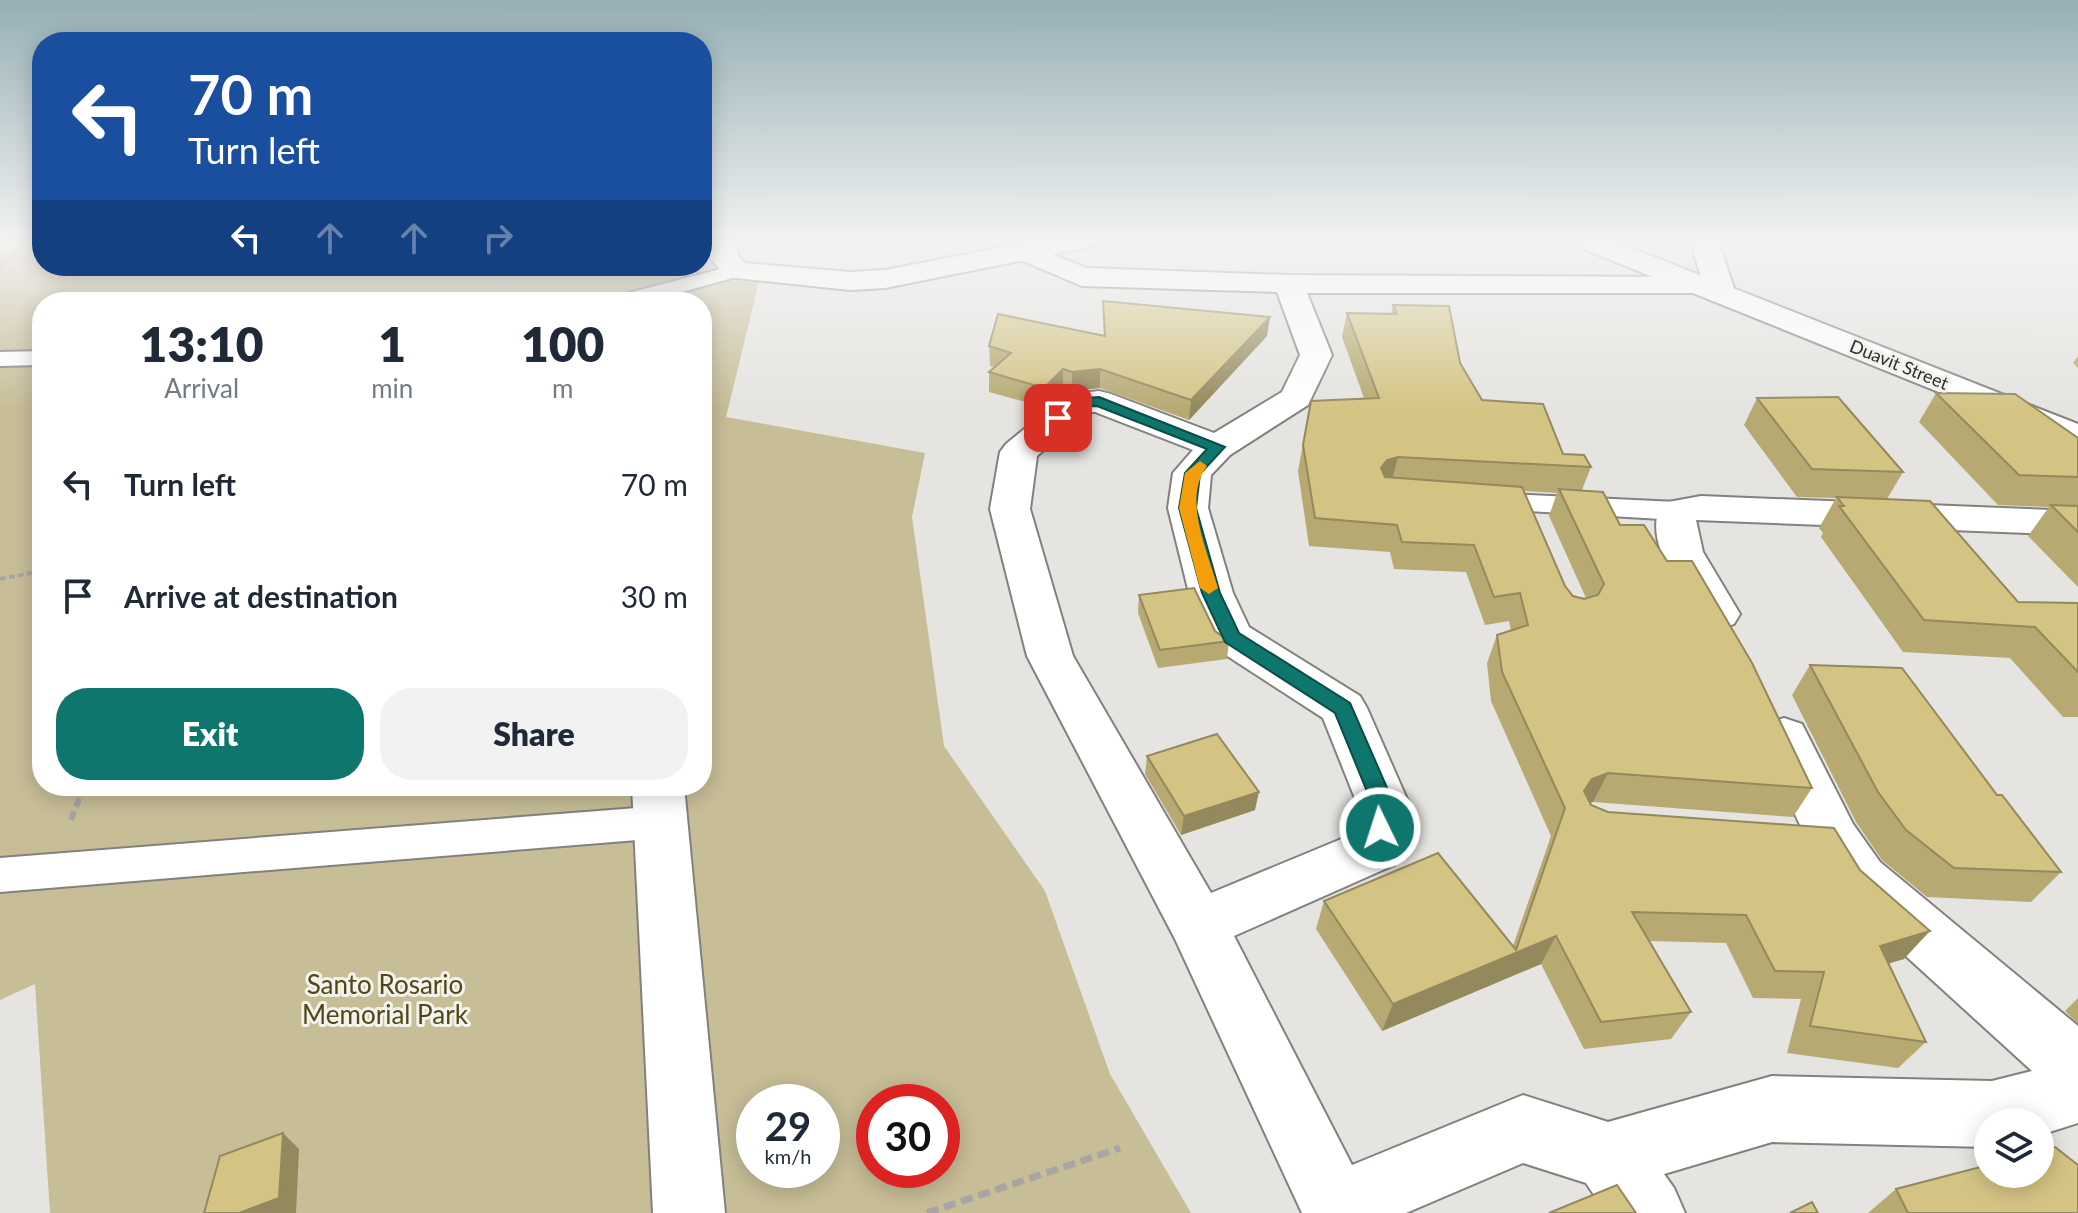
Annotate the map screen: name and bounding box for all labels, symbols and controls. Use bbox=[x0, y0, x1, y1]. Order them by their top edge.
text: 70 m bbox=[188, 60, 313, 127]
icon: left bbox=[56, 64, 160, 168]
text: Turn left bbox=[188, 128, 320, 172]
icon: left bbox=[224, 216, 268, 260]
icon: ahead bbox=[308, 216, 352, 260]
icon: ahead bbox=[392, 216, 436, 260]
icon: right bbox=[476, 216, 520, 260]
text: 13:10 bbox=[140, 315, 264, 372]
text: 1 bbox=[378, 315, 406, 372]
text: 100 bbox=[521, 315, 604, 372]
street label: Duavit Street bbox=[1847, 334, 1952, 394]
text: Arrival bbox=[164, 372, 239, 404]
text: min bbox=[371, 372, 413, 404]
text: m bbox=[552, 372, 573, 404]
pin bbox=[1024, 384, 1092, 452]
icon: arrive bbox=[1036, 396, 1080, 440]
icon: left bbox=[56, 462, 100, 506]
text: Turn left bbox=[124, 466, 236, 502]
text: 70 m bbox=[621, 466, 688, 502]
icon: arrive bbox=[56, 574, 100, 618]
text: Arrive at destination bbox=[124, 578, 398, 614]
text: 30 m bbox=[621, 578, 688, 614]
button: Exit bbox=[56, 688, 364, 780]
button: Share bbox=[380, 688, 688, 780]
position arrow bbox=[1338, 786, 1422, 870]
park label: Santo Rosario Memorial Park bbox=[302, 968, 469, 1030]
speed limit sign: 30 bbox=[856, 1084, 960, 1188]
text: 29 bbox=[765, 1102, 811, 1150]
map controls bbox=[1974, 1108, 2054, 1188]
button: layers bbox=[1974, 1108, 2054, 1188]
text: km/h bbox=[765, 1144, 811, 1168]

